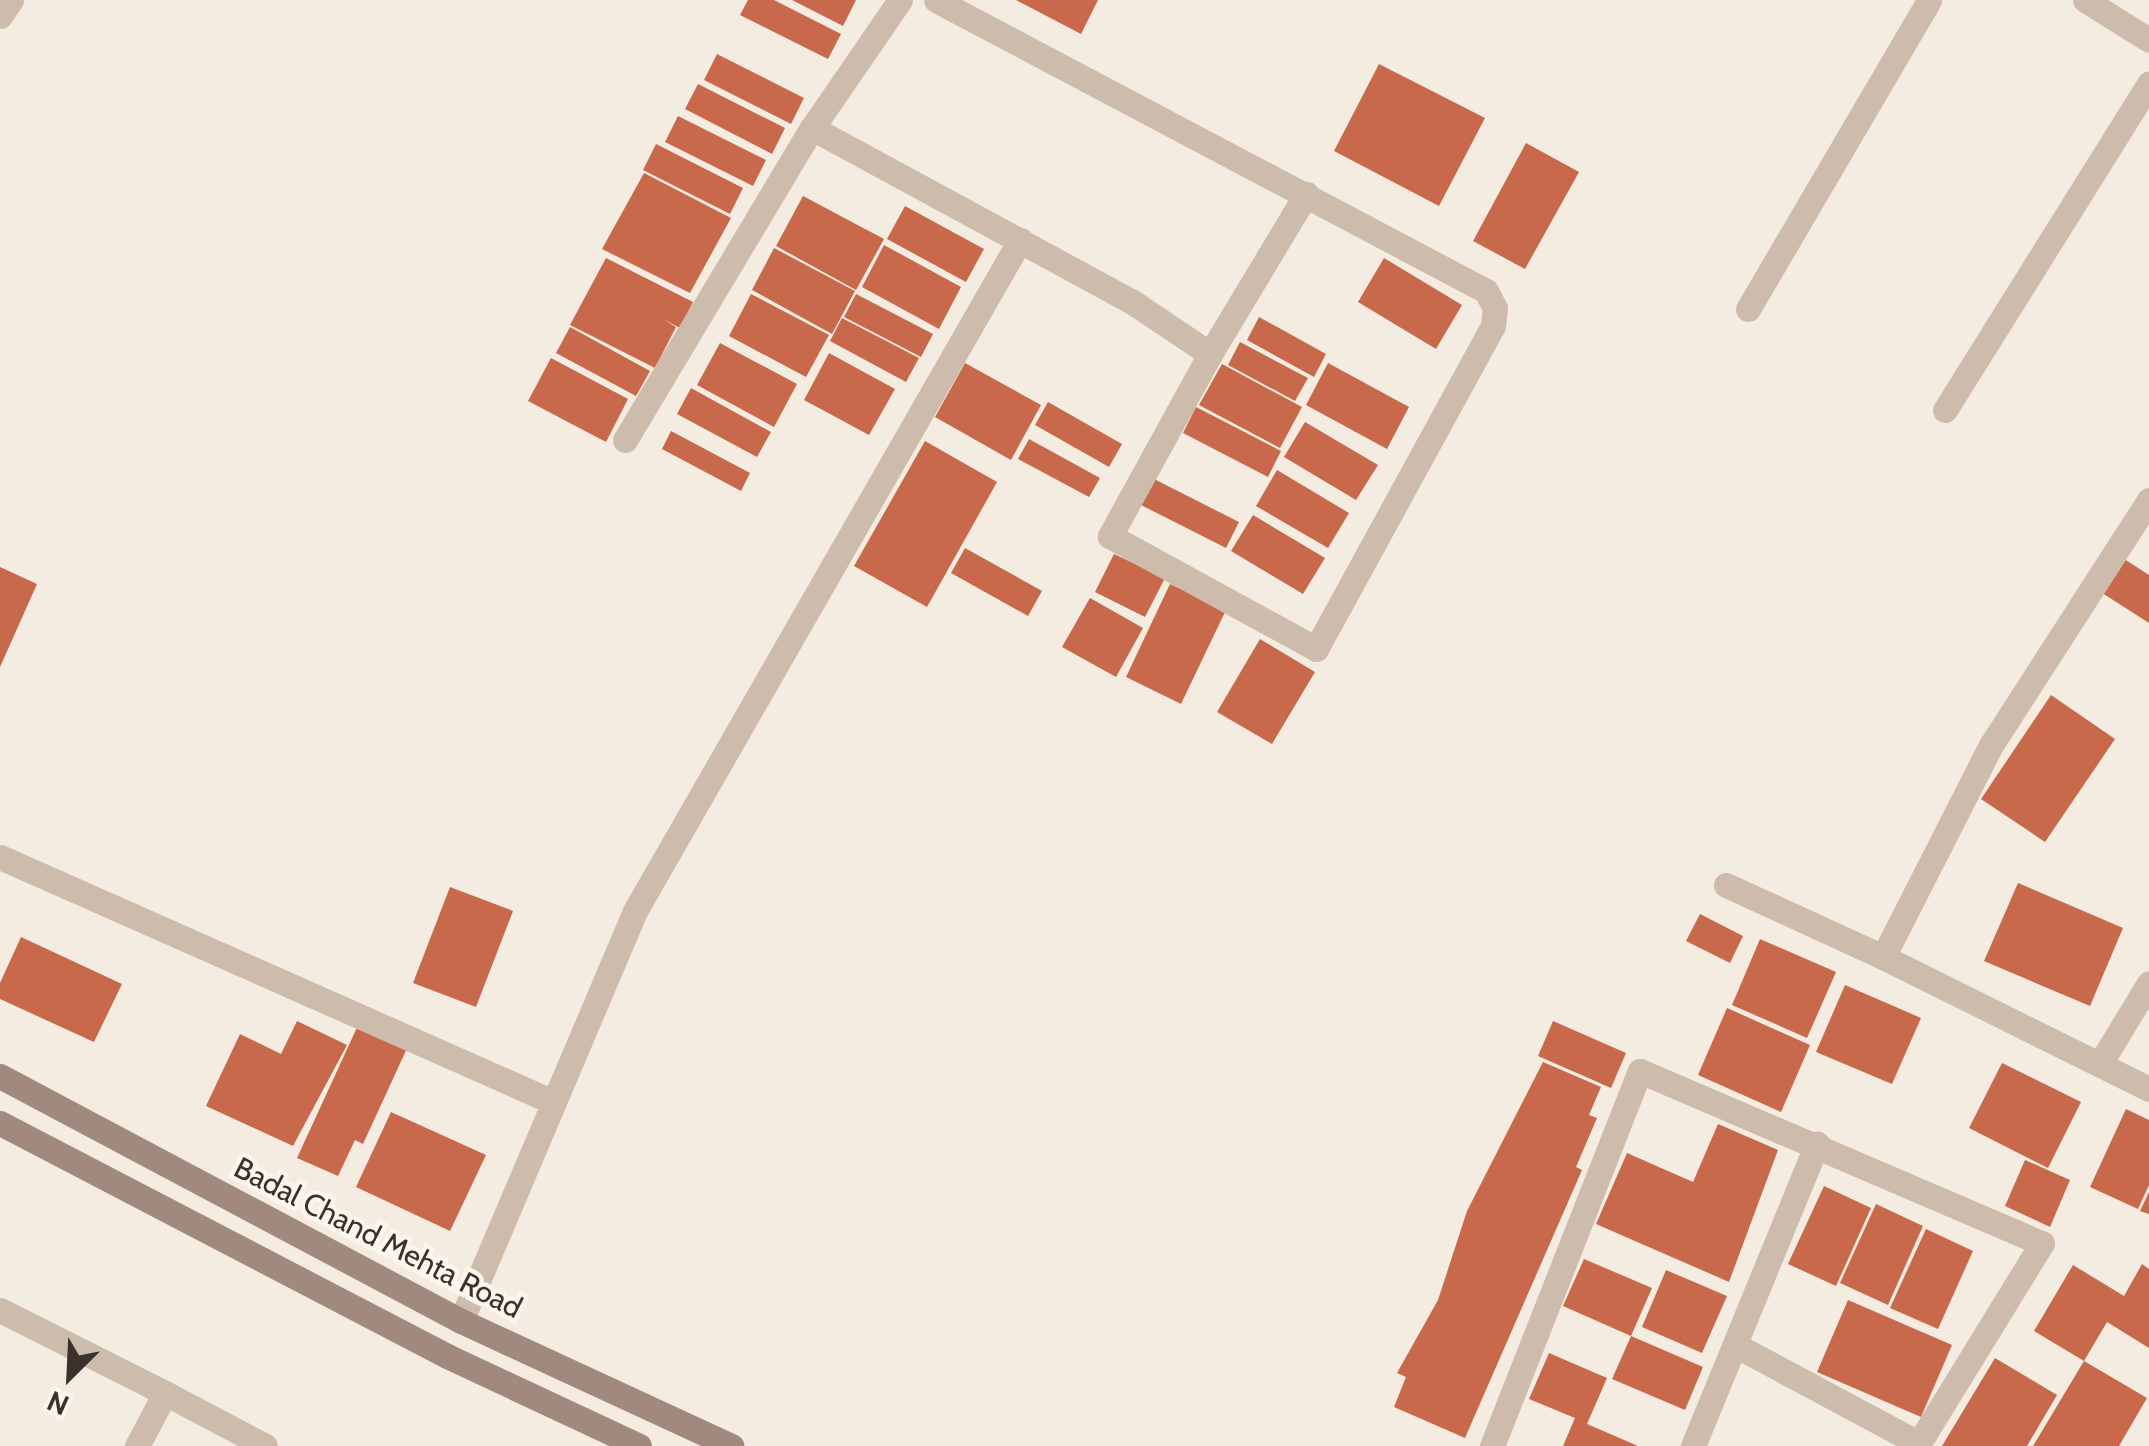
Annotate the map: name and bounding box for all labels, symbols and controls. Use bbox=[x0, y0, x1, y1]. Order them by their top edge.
street label: Badal Chand Mehta Road bbox=[228, 1150, 528, 1326]
north arrow bbox=[20, 1326, 120, 1426]
text: N bbox=[42, 1384, 74, 1423]

